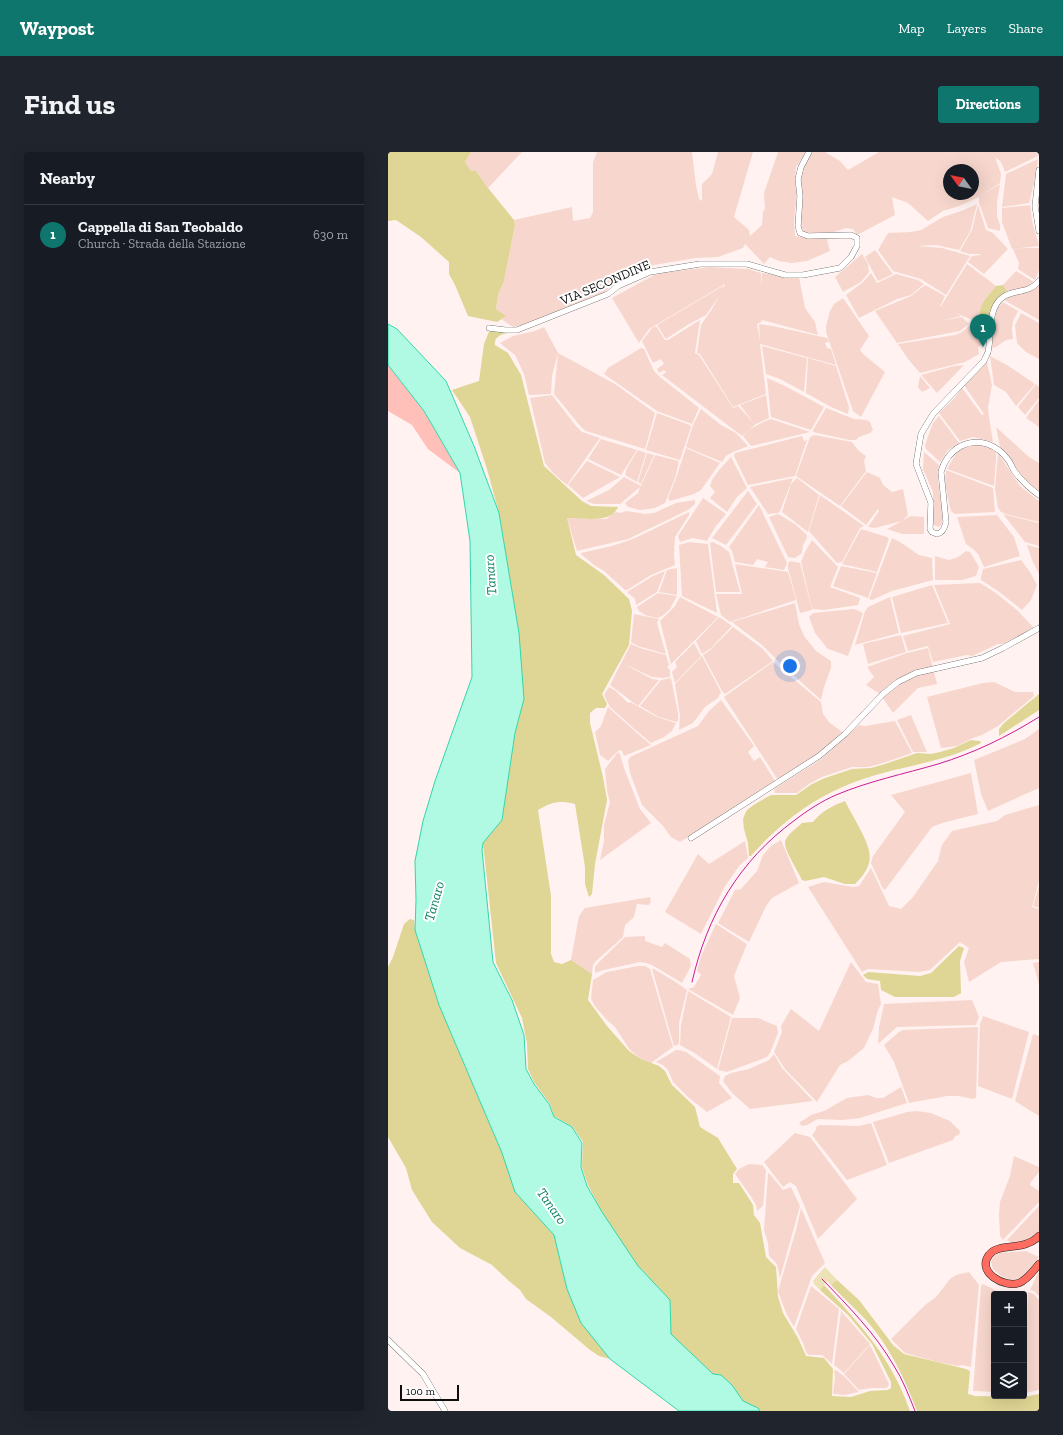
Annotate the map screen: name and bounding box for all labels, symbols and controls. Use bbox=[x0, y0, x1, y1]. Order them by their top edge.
text: Waypost bbox=[20, 17, 94, 40]
text: Map bbox=[898, 20, 925, 37]
text: Layers bbox=[947, 20, 986, 37]
text: Share bbox=[1008, 20, 1043, 37]
button: Directions bbox=[938, 86, 1039, 123]
text: Find us bbox=[24, 88, 115, 121]
north arrow bbox=[943, 164, 979, 200]
text: Nearby bbox=[40, 168, 95, 188]
text: Cappella di San Teobaldo bbox=[78, 218, 243, 236]
text: 1 bbox=[50, 227, 56, 242]
text: 630 m bbox=[313, 227, 348, 242]
text: Church · Strada della Stazione bbox=[78, 236, 246, 251]
street label: VIA SECONDINE bbox=[557, 257, 653, 308]
pin: 1 bbox=[970, 314, 996, 347]
water label: Tanaro bbox=[481, 554, 500, 596]
your location bbox=[780, 656, 800, 676]
water label: Tanaro bbox=[421, 879, 448, 923]
water label: Tanaro bbox=[533, 1185, 570, 1228]
map controls bbox=[991, 1291, 1027, 1399]
button: + bbox=[991, 1291, 1027, 1327]
button: − bbox=[991, 1327, 1027, 1363]
button: layers bbox=[991, 1363, 1027, 1399]
scale bar bbox=[400, 1383, 459, 1402]
text: 100 m bbox=[406, 1385, 435, 1398]

